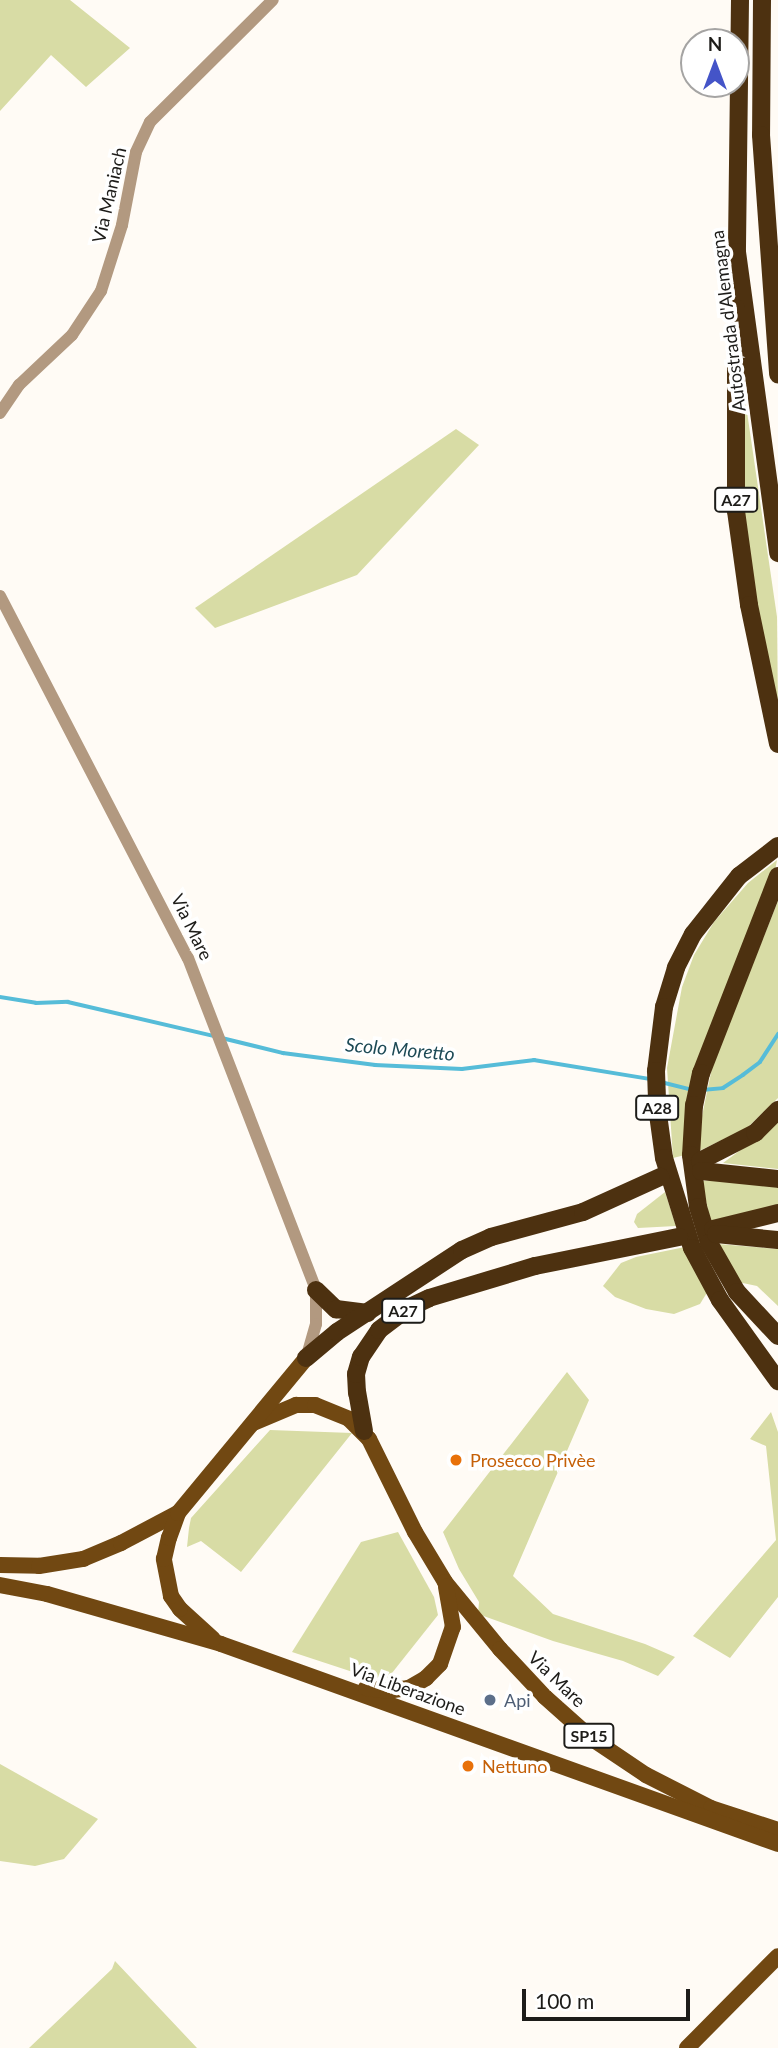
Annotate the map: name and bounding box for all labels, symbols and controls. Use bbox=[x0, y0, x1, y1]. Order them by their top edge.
north arrow bbox=[680, 28, 750, 98]
text: N bbox=[708, 32, 722, 55]
street label: Via Maniach bbox=[88, 145, 130, 245]
street label: Autostrada d'Alemagna bbox=[706, 229, 750, 413]
road number: A27 bbox=[713, 488, 759, 512]
street label: Via Mare bbox=[167, 890, 217, 964]
water label: Scolo Moretto bbox=[344, 1033, 456, 1065]
road number: A28 bbox=[634, 1096, 680, 1120]
road number: A27 bbox=[380, 1298, 426, 1324]
place label: Prosecco Privèe bbox=[470, 1449, 596, 1471]
marker: Prosecco Privèe bbox=[448, 1452, 464, 1468]
street label: Via Mare bbox=[524, 1647, 590, 1711]
street label: Via Liberazione bbox=[348, 1658, 468, 1720]
place label: Api bbox=[504, 1689, 531, 1711]
marker: Api bbox=[482, 1692, 498, 1708]
road number: SP15 bbox=[563, 1724, 615, 1748]
place label: Nettuno bbox=[482, 1755, 547, 1777]
marker: Nettuno bbox=[460, 1758, 476, 1774]
scale bar bbox=[526, 1974, 694, 2018]
text: 100 m bbox=[535, 1988, 594, 2013]

